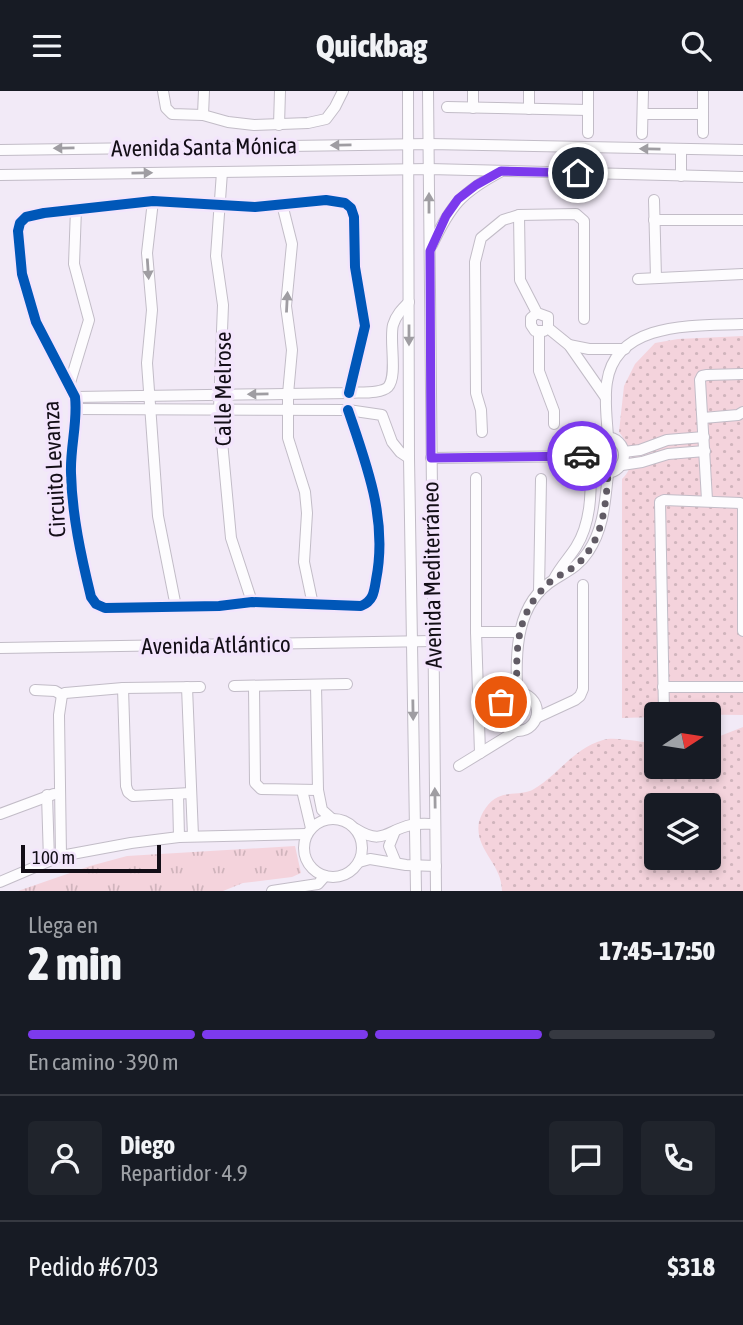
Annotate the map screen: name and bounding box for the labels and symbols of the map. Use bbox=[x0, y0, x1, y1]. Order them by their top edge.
street label: Avenida Santa Mónica bbox=[111, 132, 297, 162]
one-way arrow bbox=[329, 139, 351, 151]
one-way arrow bbox=[53, 143, 75, 154]
pin bbox=[548, 143, 608, 203]
one-way arrow bbox=[639, 143, 661, 155]
one-way arrow bbox=[131, 167, 153, 179]
one-way arrow bbox=[424, 192, 435, 214]
one-way arrow bbox=[143, 258, 154, 280]
one-way arrow bbox=[282, 290, 293, 312]
one-way arrow bbox=[403, 324, 415, 346]
street label: Calle Melrose bbox=[210, 332, 236, 446]
one-way arrow bbox=[247, 388, 269, 400]
street label: Circuito Levanza bbox=[37, 400, 71, 538]
courier bbox=[547, 421, 617, 491]
street label: Avenida Mediterráneo bbox=[417, 481, 447, 669]
street label: Avenida Atlántico bbox=[141, 631, 291, 659]
pin bbox=[471, 672, 531, 732]
one-way arrow bbox=[407, 699, 419, 721]
north arrow bbox=[644, 702, 721, 779]
one-way arrow bbox=[429, 787, 440, 809]
scale bar bbox=[21, 842, 161, 874]

